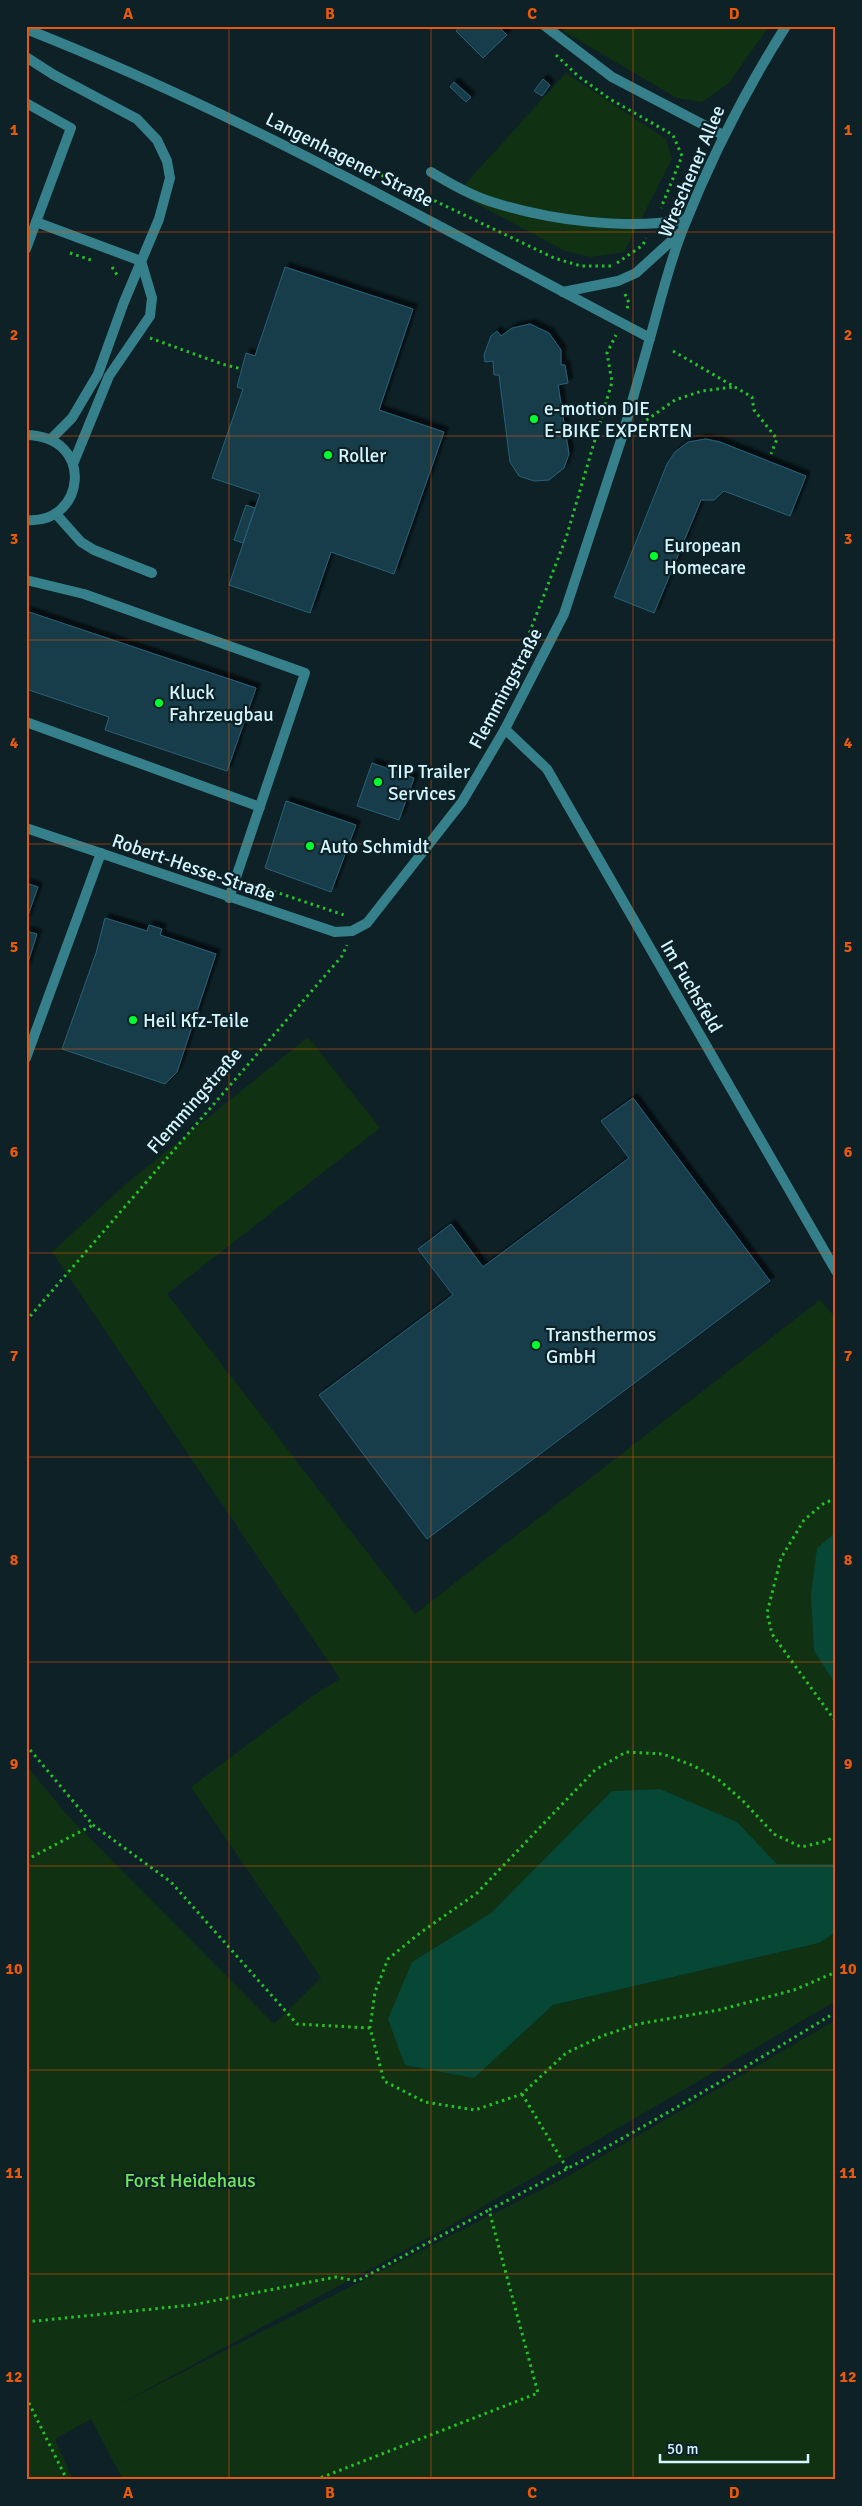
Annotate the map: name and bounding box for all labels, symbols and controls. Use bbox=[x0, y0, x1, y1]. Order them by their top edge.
text: A bbox=[123, 4, 134, 24]
text: B bbox=[325, 4, 335, 24]
text: C bbox=[527, 4, 537, 24]
text: D bbox=[729, 4, 740, 24]
street label: Wreschener Allee bbox=[653, 102, 731, 241]
street label: Langenhagener Straße bbox=[262, 107, 438, 213]
text: 1 bbox=[10, 120, 19, 140]
text: 1 bbox=[844, 120, 853, 140]
text: 2 bbox=[10, 325, 18, 345]
text: 2 bbox=[844, 325, 852, 345]
place label: e-motion DIE E-BIKE EXPERTEN bbox=[544, 397, 692, 443]
marker: e-motion DIE E-BIKE EXPERTEN bbox=[528, 413, 540, 425]
place label: Roller bbox=[338, 444, 386, 468]
marker: Roller bbox=[322, 449, 334, 461]
text: 3 bbox=[10, 529, 18, 549]
text: 3 bbox=[844, 529, 852, 549]
place label: European Homecare bbox=[664, 534, 746, 580]
marker: European Homecare bbox=[648, 550, 660, 562]
street label: Flemmingstraße bbox=[464, 624, 548, 753]
place label: Kluck Fahrzeugbau bbox=[169, 681, 274, 727]
marker: Kluck Fahrzeugbau bbox=[153, 697, 165, 709]
text: 4 bbox=[10, 733, 19, 753]
text: 4 bbox=[844, 733, 853, 753]
place label: TIP Trailer Services bbox=[388, 760, 470, 806]
marker: TIP Trailer Services bbox=[372, 776, 384, 788]
street label: Robert-Hesse-Straße bbox=[109, 829, 279, 907]
place label: Auto Schmidt bbox=[320, 835, 430, 859]
marker: Auto Schmidt bbox=[304, 840, 316, 852]
street label: Im Fuchsfeld bbox=[655, 936, 727, 1037]
text: 5 bbox=[10, 937, 18, 957]
text: 5 bbox=[844, 937, 852, 957]
place label: Heil Kfz-Teile bbox=[143, 1009, 249, 1033]
marker: Heil Kfz-Teile bbox=[127, 1014, 139, 1026]
street label: Flemmingstraße bbox=[142, 1042, 248, 1159]
text: 6 bbox=[10, 1142, 19, 1162]
text: 6 bbox=[844, 1142, 853, 1162]
place label: Transthermos GmbH bbox=[546, 1323, 656, 1369]
marker: Transthermos GmbH bbox=[530, 1339, 542, 1351]
text: 7 bbox=[10, 1346, 19, 1366]
text: 7 bbox=[844, 1346, 853, 1366]
text: 8 bbox=[10, 1550, 19, 1570]
text: 8 bbox=[844, 1550, 853, 1570]
text: 9 bbox=[10, 1754, 19, 1774]
text: 9 bbox=[844, 1754, 853, 1774]
text: 10 bbox=[5, 1959, 23, 1979]
text: 10 bbox=[839, 1959, 857, 1979]
text: 11 bbox=[5, 2163, 23, 2183]
text: 11 bbox=[839, 2163, 857, 2183]
park label: Forst Heidehaus bbox=[124, 2169, 256, 2193]
text: 12 bbox=[5, 2367, 23, 2387]
text: 12 bbox=[839, 2367, 857, 2387]
scale bar bbox=[660, 2431, 807, 2463]
text: 50 m bbox=[667, 2440, 698, 2458]
text: A bbox=[123, 2483, 134, 2503]
text: B bbox=[325, 2483, 335, 2503]
text: C bbox=[527, 2483, 537, 2503]
text: D bbox=[729, 2483, 740, 2503]

